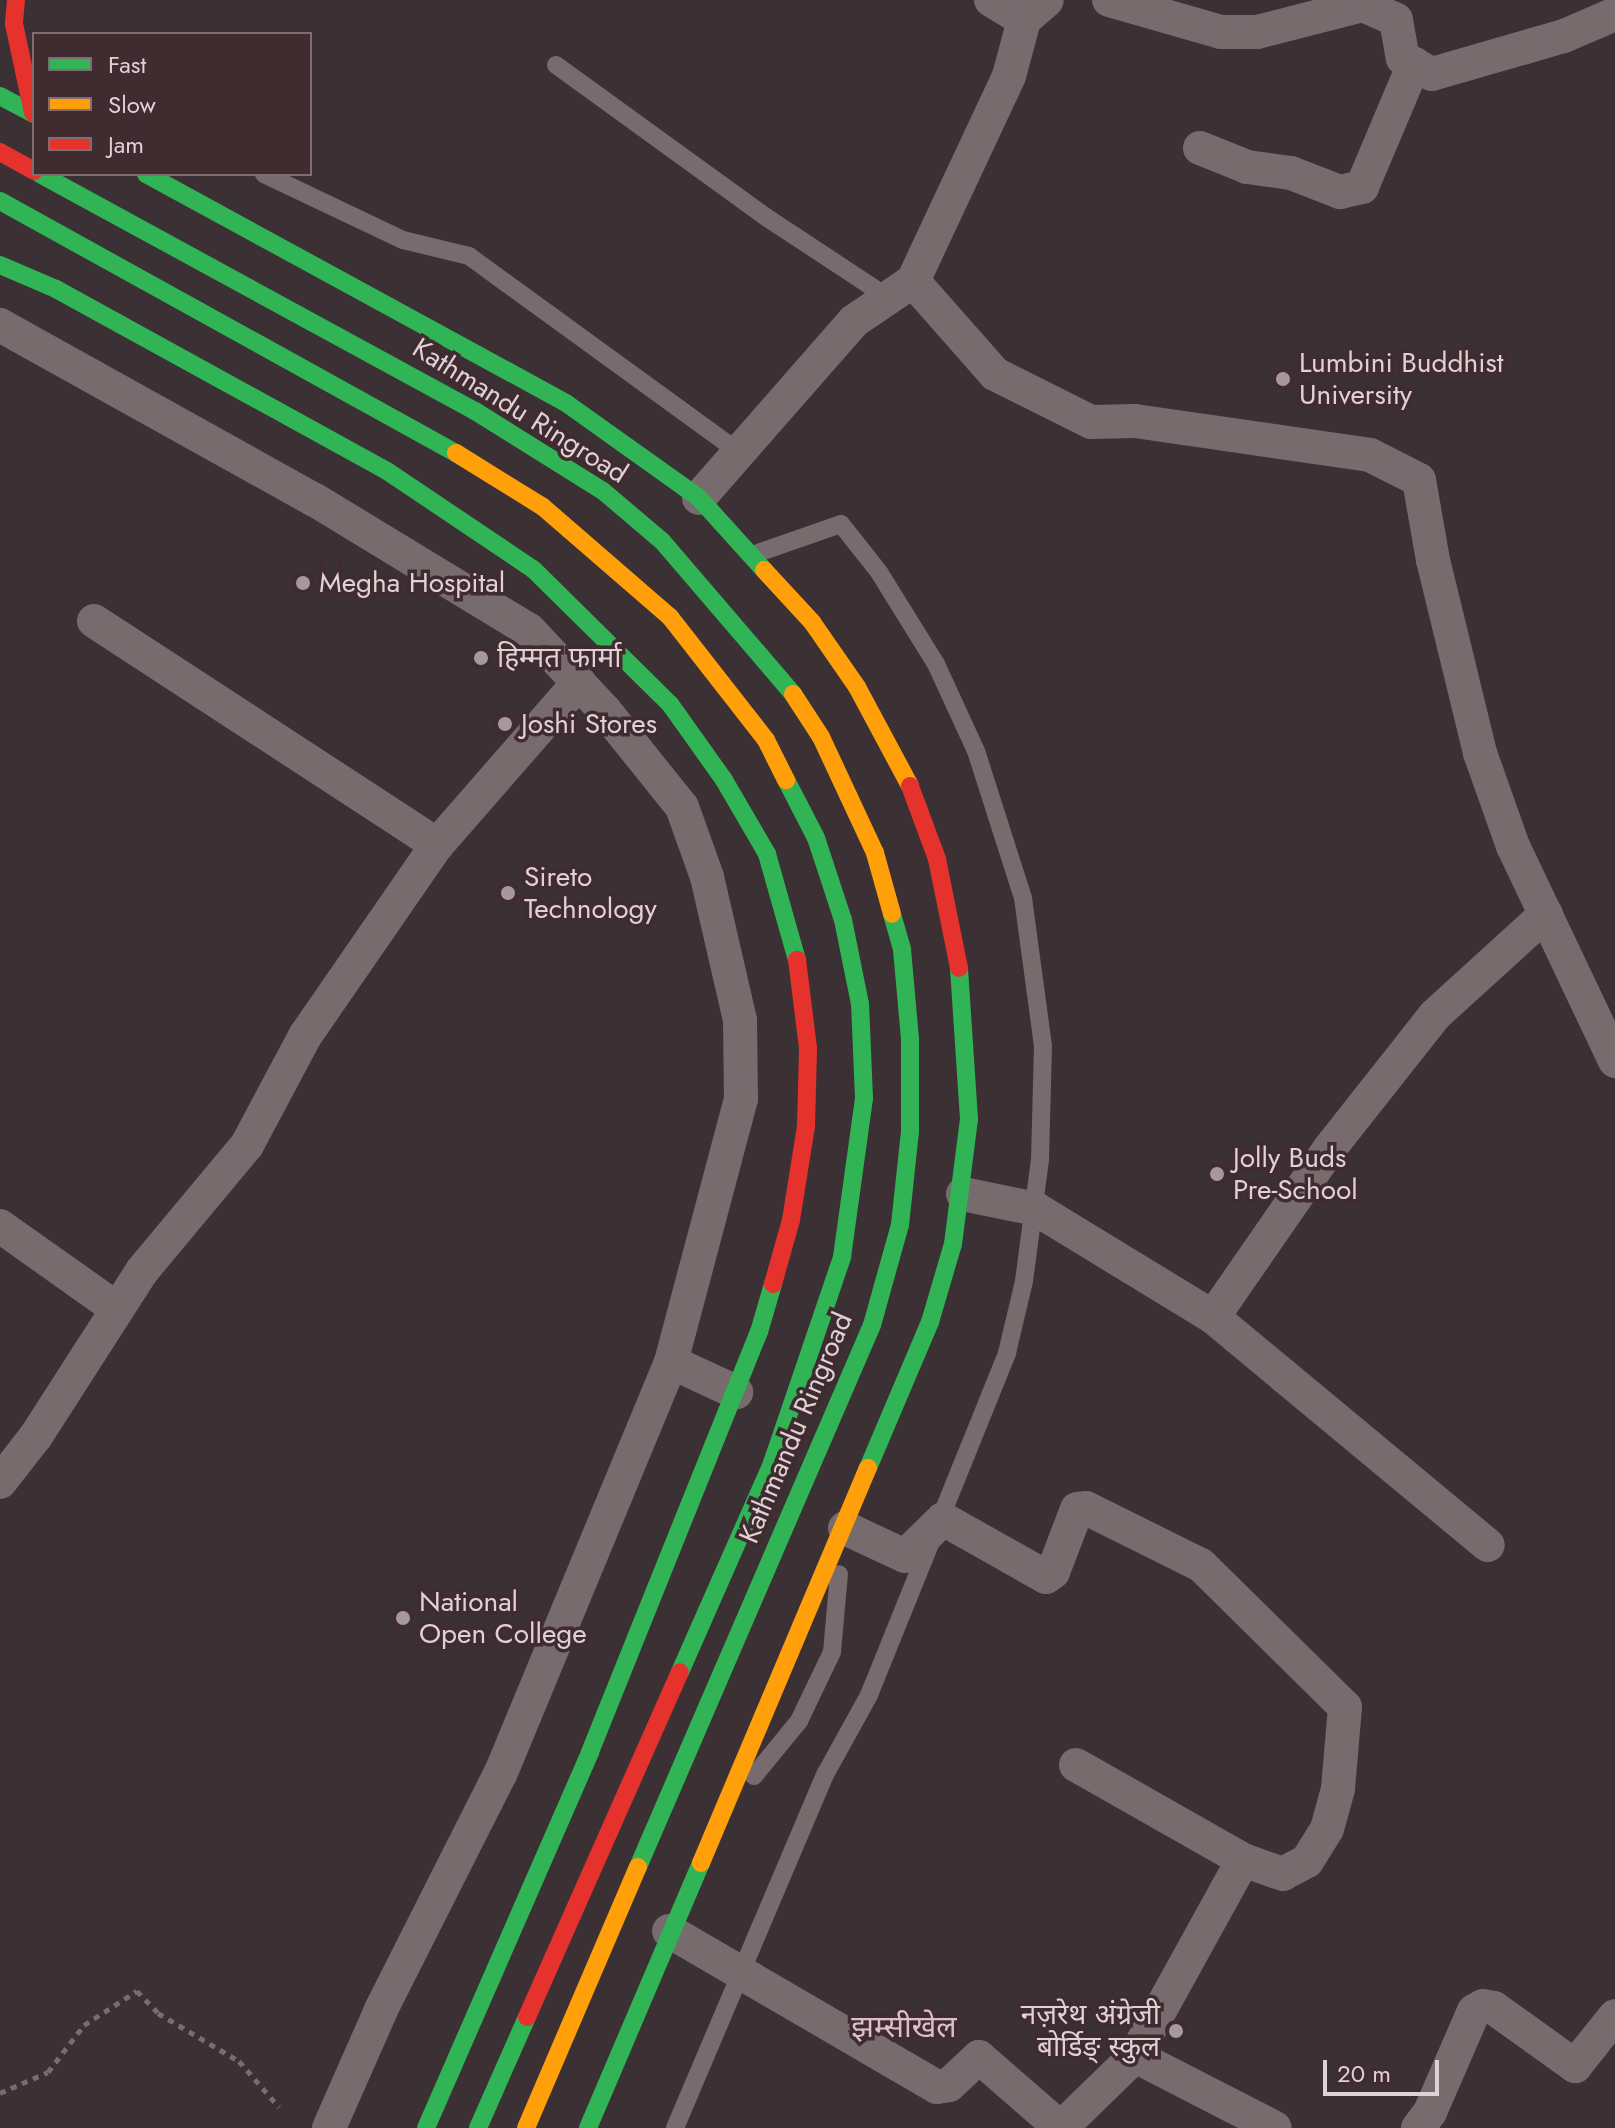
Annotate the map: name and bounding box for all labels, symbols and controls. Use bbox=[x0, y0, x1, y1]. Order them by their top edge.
legend bbox=[32, 32, 312, 176]
text: Fast bbox=[108, 47, 146, 82]
text: Slow bbox=[108, 87, 156, 122]
text: Jam bbox=[108, 127, 144, 162]
street label: Kathmandu Ringroad bbox=[406, 331, 634, 491]
place label: Lumbini Buddhist University bbox=[1299, 346, 1503, 412]
marker: Lumbini Buddhist University bbox=[1274, 370, 1292, 388]
place label: Megha Hospital bbox=[319, 566, 505, 600]
marker: Megha Hospital bbox=[294, 574, 312, 592]
place label: हिम्मत फार्मा bbox=[497, 641, 621, 675]
marker: हिम्मत फार्मा bbox=[472, 649, 490, 667]
place label: Joshi Stores bbox=[521, 707, 657, 741]
marker: Joshi Stores bbox=[496, 715, 514, 733]
place label: Sireto Technology bbox=[524, 860, 657, 926]
marker: Sireto Technology bbox=[499, 884, 517, 902]
place label: Jolly Buds Pre-School bbox=[1233, 1141, 1358, 1207]
marker: Jolly Buds Pre-School bbox=[1208, 1165, 1226, 1183]
street label: Kathmandu Ringroad bbox=[732, 1308, 860, 1548]
place label: National Open College bbox=[419, 1585, 587, 1651]
marker: National Open College bbox=[394, 1609, 412, 1627]
place label: नज़रेथ अंग्रेजी बोर्डिङ् स्कुल bbox=[1021, 1998, 1160, 2064]
district label: झम्सीखेल bbox=[851, 2009, 957, 2045]
marker: नज़रेथ अंग्रेजी बोर्डिङ् स्कुल bbox=[1167, 2022, 1185, 2040]
scale bar bbox=[1327, 2044, 1443, 2094]
text: 20 m bbox=[1337, 2056, 1391, 2091]

